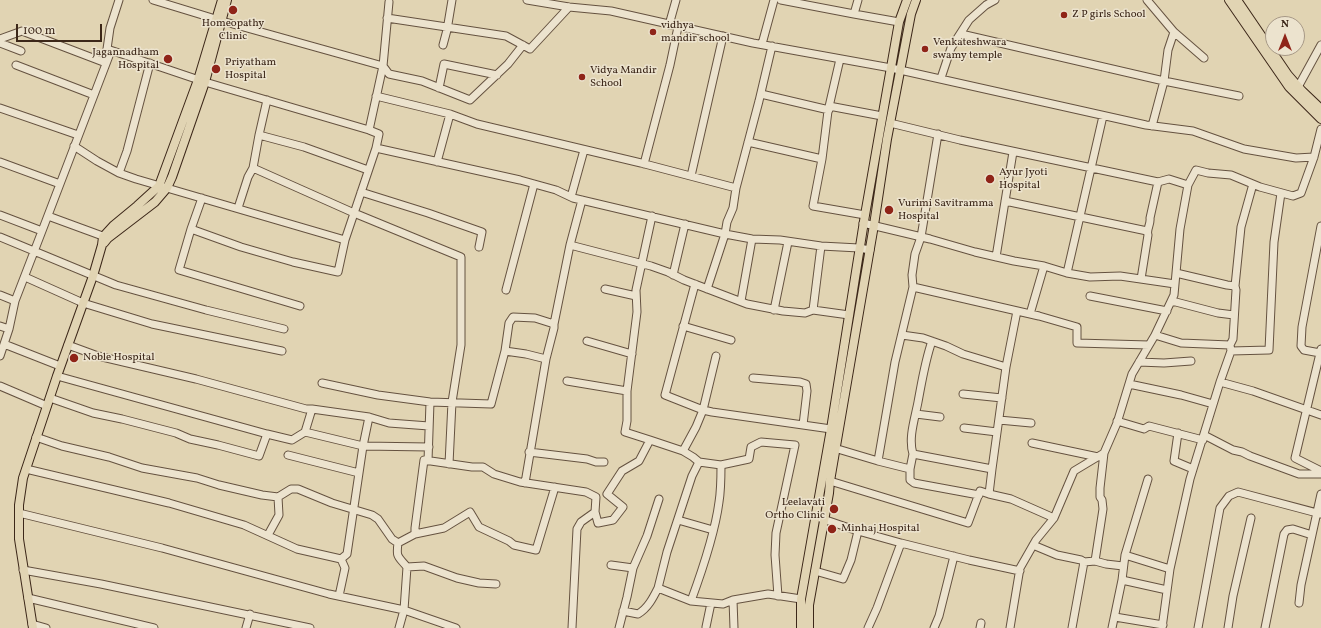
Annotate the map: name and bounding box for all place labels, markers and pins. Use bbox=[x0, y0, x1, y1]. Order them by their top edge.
marker: Homeopathy Clinic bbox=[227, 4, 239, 16]
place label: Z P girls School bbox=[1072, 8, 1146, 22]
marker: Z P girls School bbox=[1059, 10, 1069, 20]
place label: Homeopathy Clinic bbox=[202, 17, 264, 43]
place label: vidhya mandir school bbox=[661, 19, 730, 45]
marker: vidhya mandir school bbox=[648, 27, 658, 37]
place label: Venkateshwara swamy temple bbox=[933, 36, 1006, 62]
marker: Venkateshwara swamy temple bbox=[920, 44, 930, 54]
place label: Jagannadham Hospital bbox=[92, 46, 159, 72]
marker: Jagannadham Hospital bbox=[162, 53, 174, 65]
place label: Priyatham Hospital bbox=[225, 56, 276, 82]
marker: Priyatham Hospital bbox=[210, 63, 222, 75]
place label: Vidya Mandir School bbox=[590, 64, 657, 90]
marker: Vidya Mandir School bbox=[577, 72, 587, 82]
place label: Ayur Jyoti Hospital bbox=[999, 166, 1048, 192]
marker: Ayur Jyoti Hospital bbox=[984, 173, 996, 185]
place label: Vurimi Savitramma Hospital bbox=[898, 197, 994, 223]
marker: Vurimi Savitramma Hospital bbox=[883, 204, 895, 216]
place label: Noble Hospital bbox=[83, 351, 155, 365]
marker: Noble Hospital bbox=[68, 352, 80, 364]
place label: Leelavati Ortho Clinic bbox=[765, 496, 825, 522]
marker: Leelavati Ortho Clinic bbox=[828, 503, 840, 515]
place label: Minhaj Hospital bbox=[841, 522, 920, 536]
marker: Minhaj Hospital bbox=[826, 523, 838, 535]

